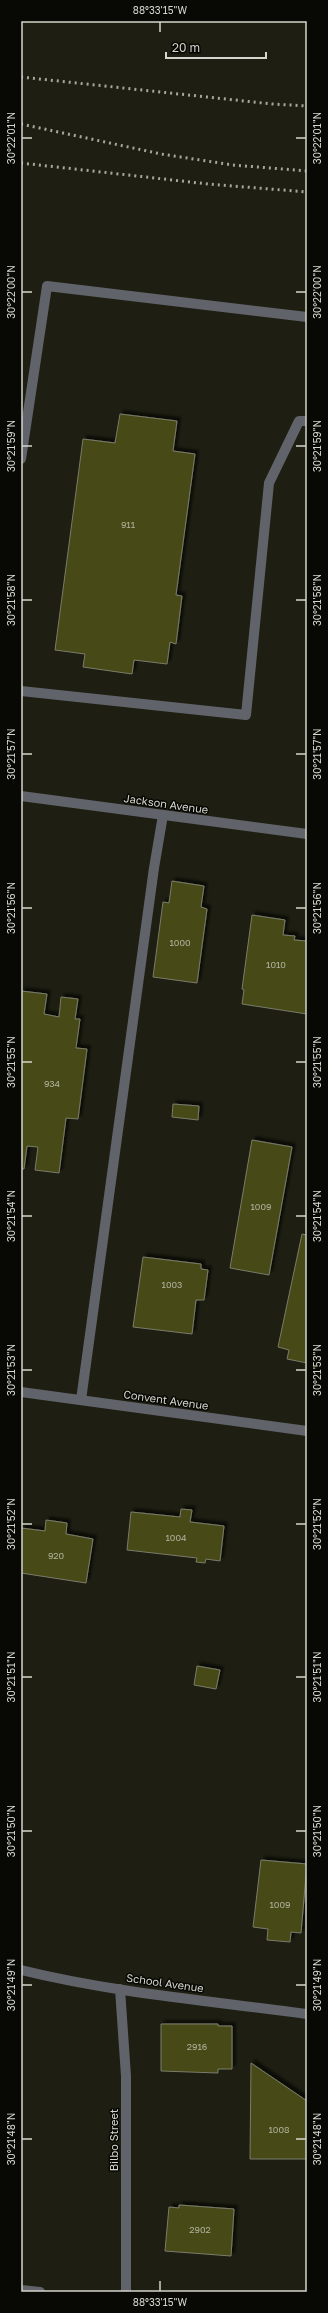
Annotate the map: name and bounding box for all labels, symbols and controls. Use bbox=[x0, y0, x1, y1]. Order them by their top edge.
text: 88°33'15"W bbox=[133, 4, 188, 16]
scale bar bbox=[166, 34, 266, 60]
text: 20 m bbox=[172, 40, 200, 55]
text: 30°22'01"N bbox=[5, 112, 17, 164]
text: 30°22'01"N bbox=[311, 112, 323, 164]
text: 30°22'00"N bbox=[5, 265, 17, 319]
text: 30°22'00"N bbox=[311, 265, 323, 319]
text: 30°21'59"N bbox=[5, 420, 17, 472]
text: 30°21'59"N bbox=[311, 420, 323, 472]
house number: 911 bbox=[121, 519, 136, 530]
text: 30°21'58"N bbox=[5, 574, 17, 626]
text: 30°21'58"N bbox=[311, 574, 323, 626]
text: 30°21'57"N bbox=[5, 728, 17, 780]
text: 30°21'57"N bbox=[311, 728, 323, 780]
street label: Jackson Avenue bbox=[123, 791, 209, 816]
text: 30°21'56"N bbox=[5, 882, 17, 934]
text: 30°21'56"N bbox=[311, 882, 323, 934]
house number: 1000 bbox=[169, 937, 191, 948]
house number: 1010 bbox=[266, 959, 286, 970]
text: 30°21'55"N bbox=[5, 1036, 17, 1088]
text: 30°21'55"N bbox=[311, 1036, 323, 1088]
house number: 934 bbox=[44, 1078, 61, 1089]
text: 30°21'54"N bbox=[5, 1190, 17, 1242]
text: 30°21'54"N bbox=[311, 1190, 323, 1242]
house number: 1009 bbox=[251, 1201, 271, 1212]
house number: 1003 bbox=[162, 1279, 182, 1290]
text: 30°21'53"N bbox=[5, 1344, 17, 1396]
text: 30°21'53"N bbox=[311, 1344, 323, 1396]
street label: Convent Avenue bbox=[123, 1387, 209, 1412]
text: 30°21'52"N bbox=[5, 1498, 17, 1550]
text: 30°21'52"N bbox=[311, 1498, 323, 1550]
house number: 1004 bbox=[165, 1532, 187, 1543]
house number: 920 bbox=[48, 1550, 65, 1561]
text: 30°21'51"N bbox=[5, 1652, 17, 1702]
text: 30°21'51"N bbox=[311, 1652, 323, 1702]
text: 30°21'50"N bbox=[5, 1805, 17, 1857]
text: 30°21'50"N bbox=[311, 1805, 323, 1857]
house number: 1009 bbox=[270, 1899, 290, 1910]
text: 30°21'49"N bbox=[5, 1959, 17, 2011]
text: 30°21'49"N bbox=[311, 1959, 323, 2011]
street label: School Avenue bbox=[125, 1971, 205, 1994]
house number: 2916 bbox=[187, 2041, 207, 2052]
street label: Bilbo Street bbox=[107, 2109, 120, 2171]
text: 30°21'48"N bbox=[5, 2113, 17, 2165]
text: 30°21'48"N bbox=[311, 2113, 323, 2165]
house number: 1008 bbox=[268, 2124, 290, 2135]
house number: 2902 bbox=[189, 2224, 211, 2235]
text: 88°33'15"W bbox=[133, 2296, 188, 2308]

